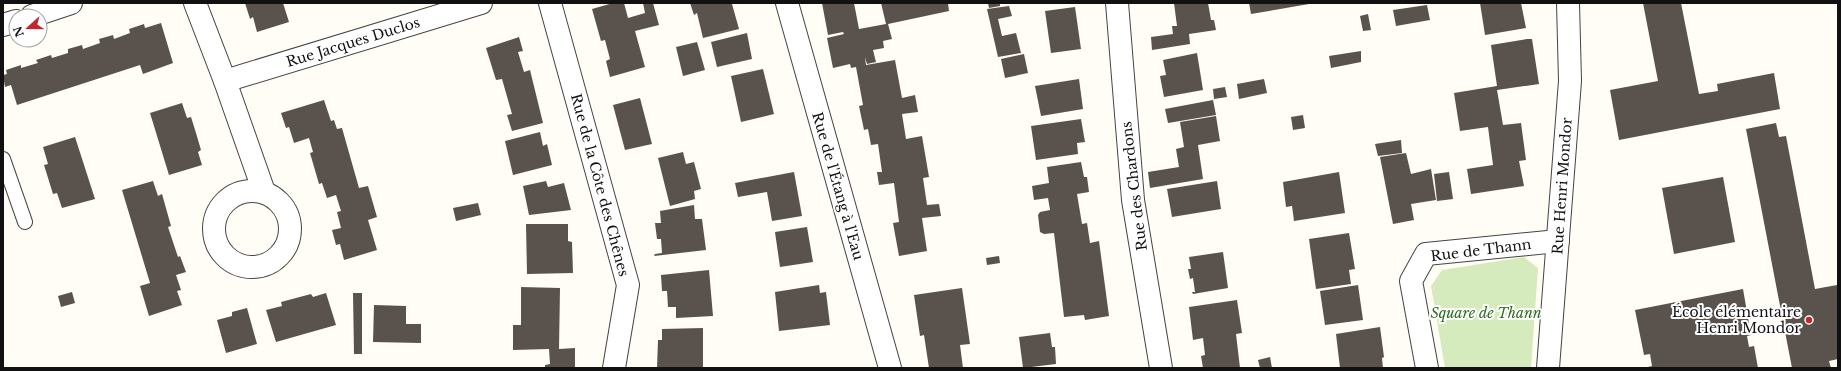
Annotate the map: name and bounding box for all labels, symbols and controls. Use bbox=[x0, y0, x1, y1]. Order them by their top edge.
north arrow bbox=[8, 8, 48, 48]
street label: Rue Jacques Duclos bbox=[284, 13, 422, 71]
text: N bbox=[10, 24, 27, 39]
street label: Rue de la Côte des Chênes bbox=[567, 92, 633, 278]
street label: Rue de l'Étang à l'Eau bbox=[808, 110, 868, 263]
street label: Rue Henri Mondor bbox=[1548, 117, 1576, 255]
street label: Rue des Chardons bbox=[1117, 120, 1151, 252]
street label: Rue de Thann bbox=[1430, 235, 1533, 265]
place label: École élémentaire Henri Mondor bbox=[1672, 303, 1801, 337]
park label: Square de Thann bbox=[1430, 304, 1542, 322]
marker: École élémentaire Henri Mondor bbox=[1804, 315, 1814, 325]

